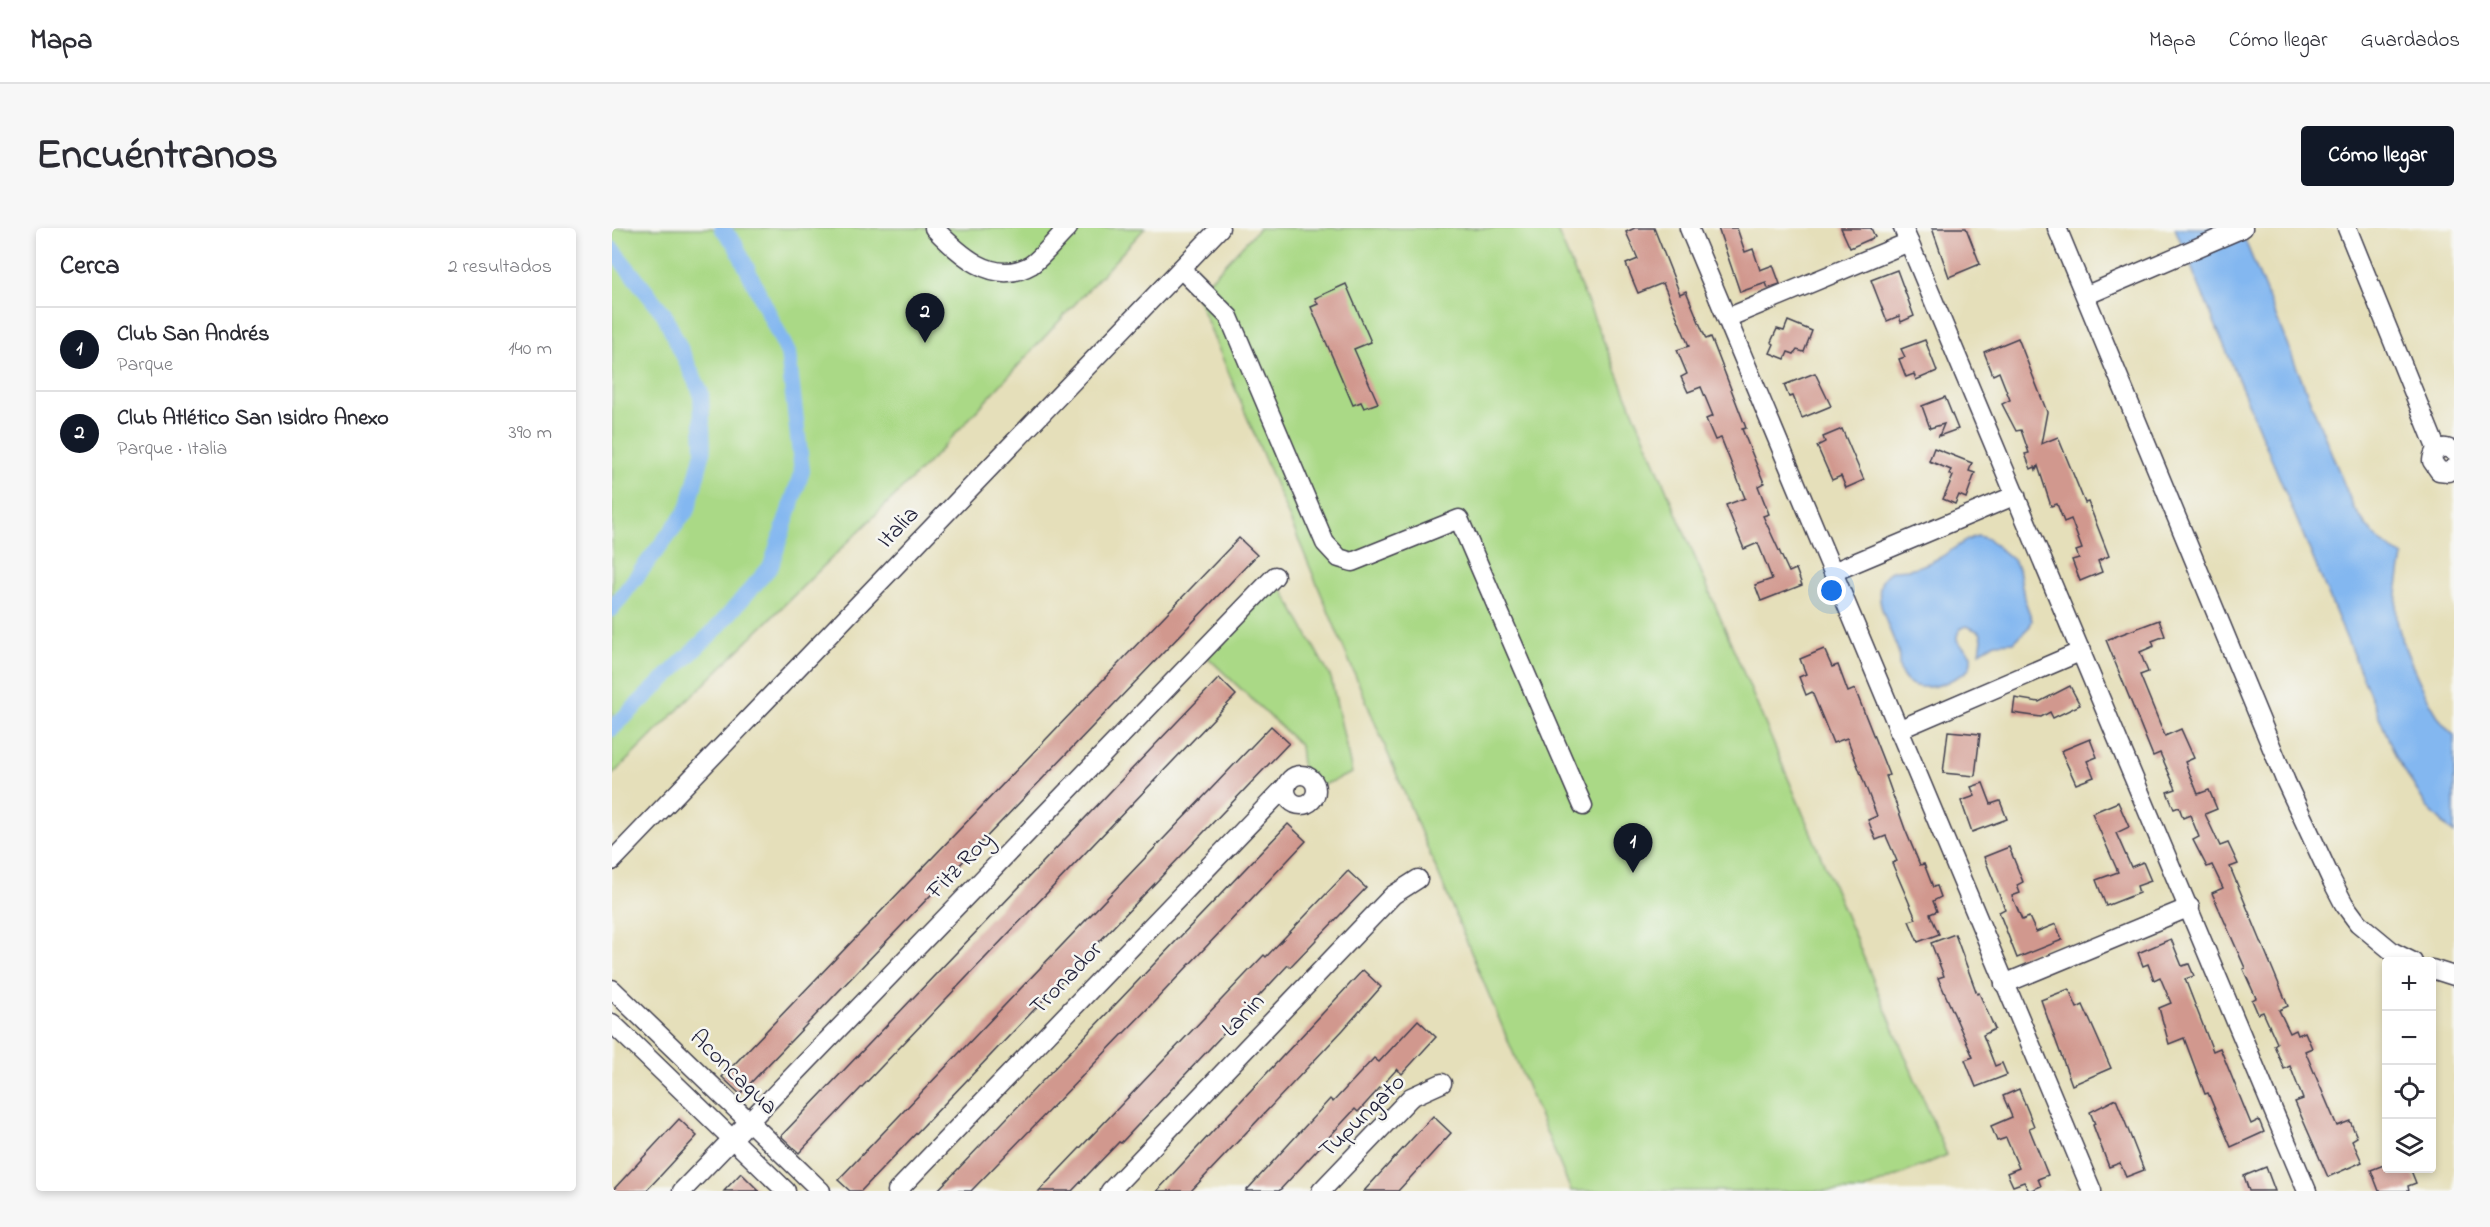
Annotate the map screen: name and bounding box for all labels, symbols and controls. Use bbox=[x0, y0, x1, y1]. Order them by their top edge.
text: Mapa bbox=[30, 21, 92, 62]
text: Mapa bbox=[2149, 26, 2196, 56]
text: Cómo llegar bbox=[2229, 26, 2327, 56]
text: Guardados bbox=[2360, 26, 2460, 56]
text: Encuéntranos bbox=[36, 126, 278, 187]
button: Cómo llegar bbox=[2301, 126, 2454, 186]
text: Cerca bbox=[60, 248, 120, 286]
text: 2 resultados bbox=[448, 253, 552, 282]
pin: 2 bbox=[906, 294, 944, 343]
text: Club San Andrés bbox=[117, 319, 269, 351]
text: 1 bbox=[76, 335, 83, 364]
text: 140 m bbox=[508, 335, 552, 364]
text: Parque bbox=[117, 351, 173, 380]
text: Club Atlético San Isidro Anexo bbox=[117, 403, 389, 435]
text: 2 bbox=[75, 419, 84, 448]
text: 390 m bbox=[509, 419, 552, 448]
text: Parque · Italia bbox=[117, 435, 227, 464]
street label: Italia bbox=[870, 499, 928, 557]
your location bbox=[1817, 576, 1846, 605]
street label: Fitz Roy bbox=[919, 824, 1003, 909]
pin: 1 bbox=[1614, 824, 1652, 873]
street label: Tronador bbox=[1023, 933, 1112, 1024]
map controls bbox=[2382, 957, 2436, 1173]
button: + bbox=[2382, 957, 2436, 1011]
street label: Lanin bbox=[1214, 986, 1274, 1046]
button: − bbox=[2382, 1011, 2436, 1065]
street label: Aconcagua bbox=[681, 1022, 785, 1124]
button: locate bbox=[2382, 1065, 2436, 1119]
street label: Tupungato bbox=[1312, 1067, 1414, 1167]
button: layers bbox=[2382, 1119, 2436, 1173]

